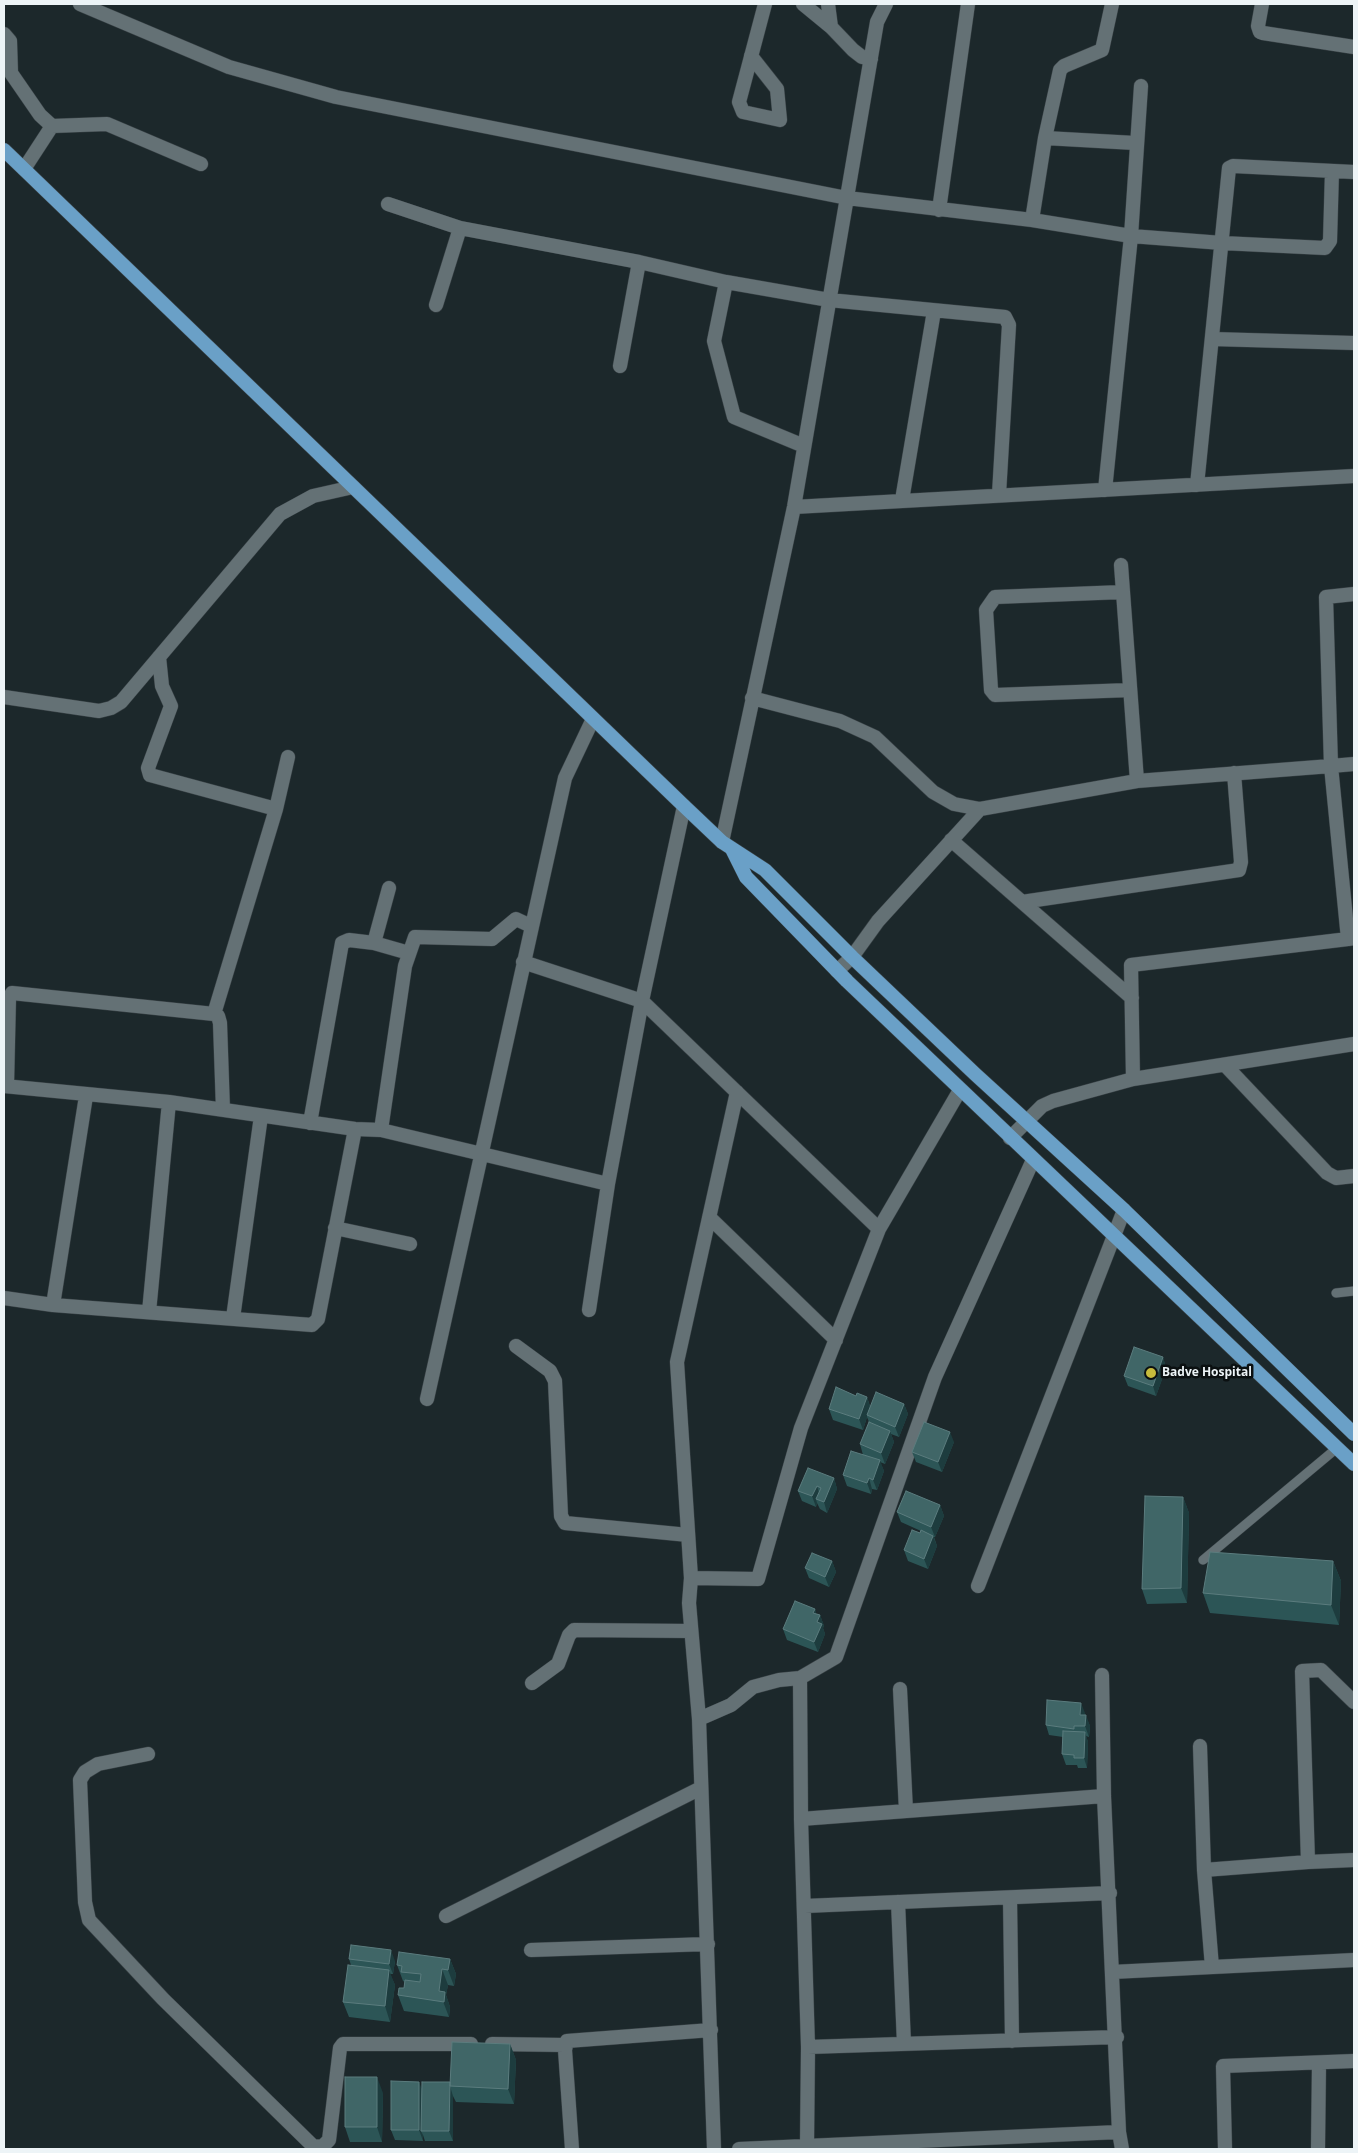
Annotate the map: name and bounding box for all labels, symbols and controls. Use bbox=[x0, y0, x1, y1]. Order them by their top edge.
marker: Badve Hospital bbox=[1144, 1366, 1158, 1380]
place label: Badve Hospital bbox=[1162, 1366, 1252, 1380]

